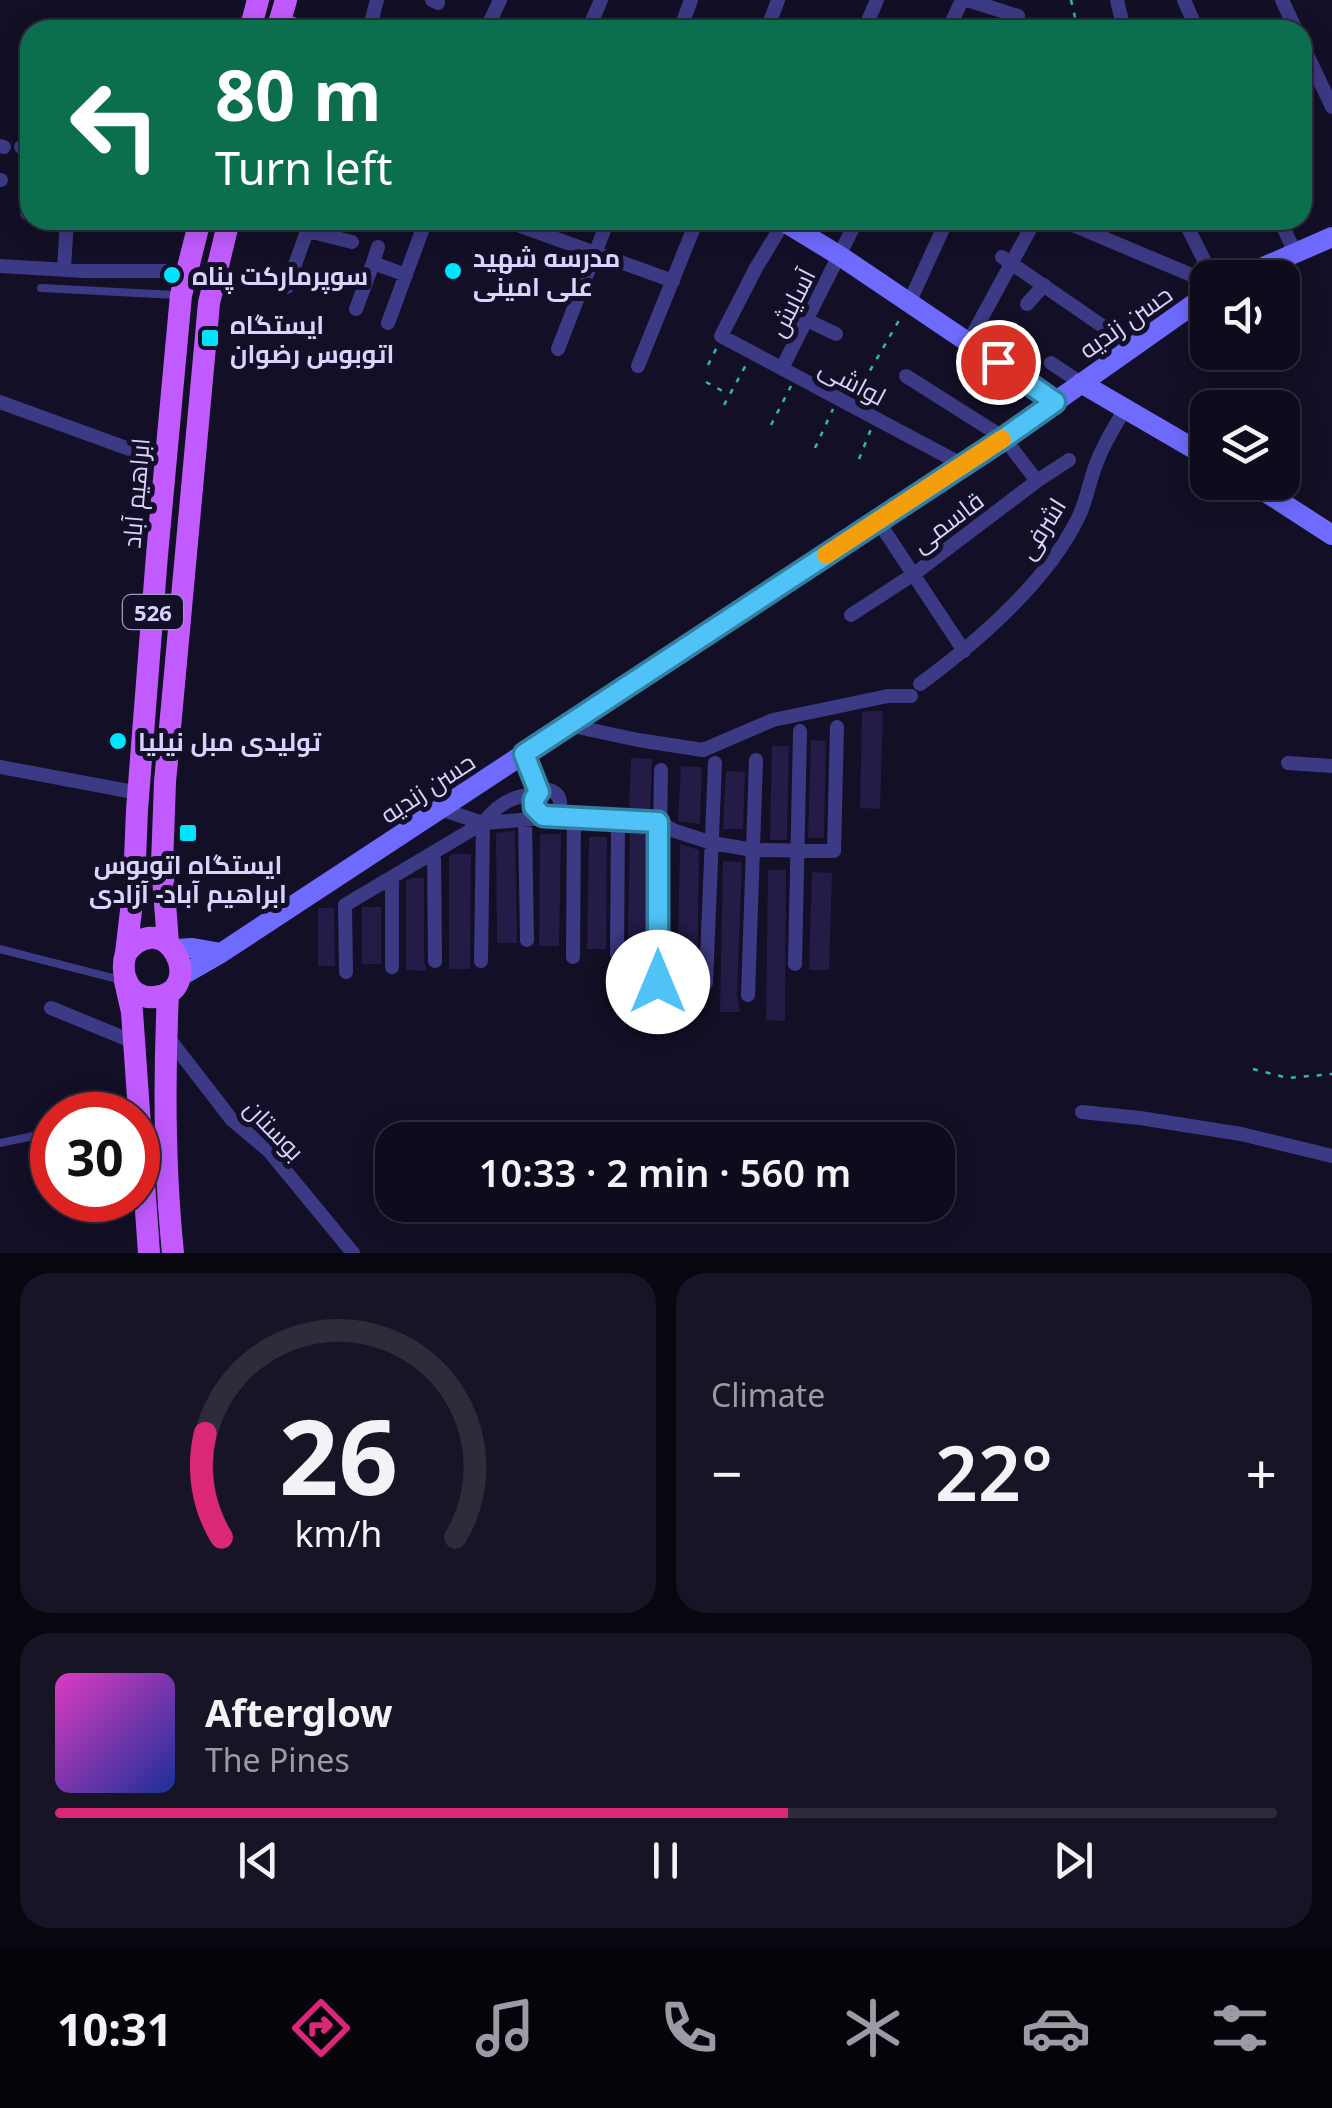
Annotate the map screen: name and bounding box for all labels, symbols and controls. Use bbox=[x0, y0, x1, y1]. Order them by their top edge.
text: 80 m bbox=[215, 46, 382, 142]
icon: left bbox=[50, 60, 180, 190]
text: Turn left bbox=[215, 137, 392, 198]
place label: مدرسه شهید علی امینی bbox=[473, 240, 620, 303]
place label: سوپرمارکت پناه bbox=[192, 258, 368, 294]
marker: مدرسه شهید علی امینی bbox=[442, 260, 464, 282]
map controls bbox=[1190, 260, 1300, 500]
button: sound bbox=[1190, 260, 1300, 370]
street label: آسایش bbox=[759, 262, 823, 342]
marker: سوپرمارکت پناه bbox=[161, 264, 183, 286]
street label: حسن زندیه bbox=[1072, 276, 1178, 366]
place label: ایستگاه اتوبوس رضوان bbox=[230, 307, 394, 370]
pin bbox=[956, 320, 1041, 405]
marker: ایستگاه اتوبوس رضوان bbox=[199, 327, 221, 349]
icon: arrive bbox=[971, 335, 1026, 390]
street label: لواشی bbox=[814, 349, 892, 413]
button: layers bbox=[1190, 390, 1300, 500]
street label: ابراهیم آباد bbox=[113, 436, 159, 550]
street label: قاسمی bbox=[904, 483, 990, 559]
street label: اشرفی bbox=[1009, 491, 1073, 565]
road number: 526 bbox=[123, 595, 183, 629]
place label: تولیدی مبل نیلیا bbox=[138, 724, 322, 758]
marker: تولیدی مبل نیلیا bbox=[107, 730, 129, 752]
street label: حسن زندیه bbox=[373, 744, 481, 830]
marker: ایستگاه اتوبوس ابراهیم آباد- آزادی bbox=[177, 822, 199, 844]
place label: ایستگاه اتوبوس ابراهیم آباد- آزادی bbox=[89, 847, 287, 912]
position arrow bbox=[606, 930, 710, 1034]
street label: بوستان bbox=[237, 1091, 313, 1167]
speed limit sign: 30 bbox=[30, 1092, 160, 1222]
text: 10:33 · 2 min · 560 m bbox=[479, 1146, 851, 1198]
text: Climate bbox=[711, 1373, 825, 1416]
text: 26 bbox=[279, 1384, 397, 1525]
text: 22° bbox=[935, 1421, 1053, 1523]
text: − bbox=[711, 1435, 742, 1510]
text: + bbox=[1246, 1435, 1277, 1510]
text: km/h bbox=[294, 1509, 382, 1557]
text: Afterglow bbox=[205, 1686, 393, 1738]
text: The Pines bbox=[205, 1738, 350, 1781]
icon: previous bbox=[231, 1833, 286, 1888]
icon: pause bbox=[638, 1833, 693, 1888]
icon: next bbox=[1046, 1833, 1101, 1888]
icon: directions bbox=[286, 1993, 356, 2063]
icon: music bbox=[470, 1993, 540, 2063]
icon: phone bbox=[654, 1993, 724, 2063]
icon: climate bbox=[838, 1993, 908, 2063]
icon: car bbox=[1021, 1993, 1091, 2063]
icon: filters bbox=[1205, 1993, 1275, 2063]
text: 10:31 bbox=[57, 1998, 172, 2059]

